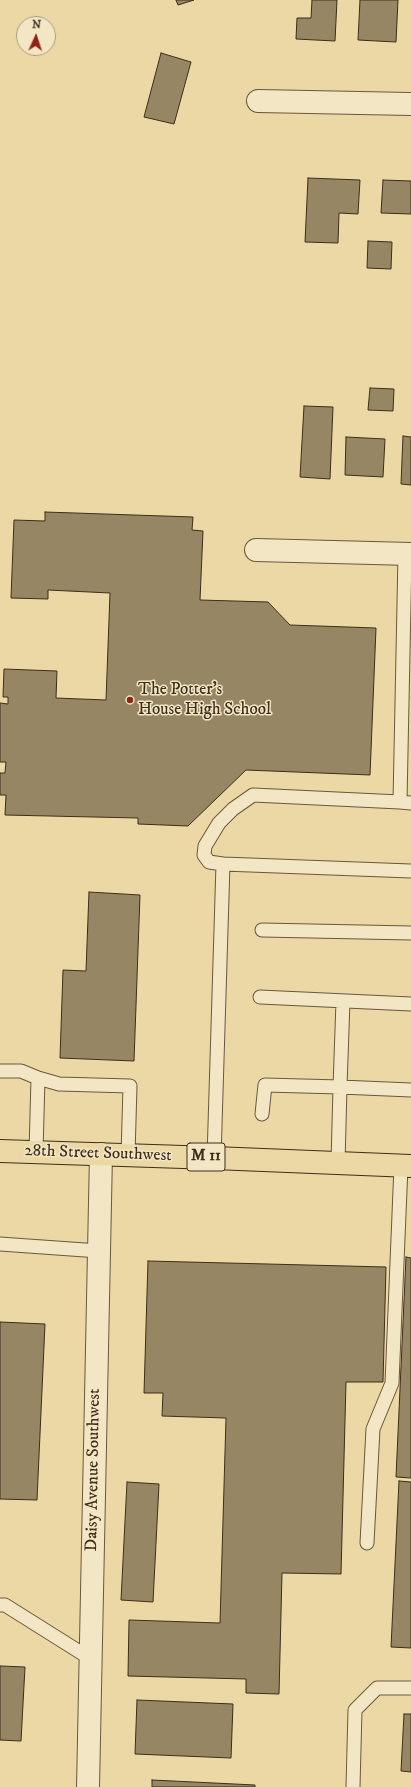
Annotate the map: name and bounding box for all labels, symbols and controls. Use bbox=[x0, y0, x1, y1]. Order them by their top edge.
north arrow bbox=[16, 16, 56, 56]
text: N bbox=[32, 18, 41, 32]
place label: The Potter's House High School bbox=[138, 680, 271, 720]
marker: The Potter's House High School bbox=[125, 695, 135, 705]
street label: 28th Street Southwest bbox=[24, 1141, 172, 1167]
road number: M 11 bbox=[187, 1143, 225, 1171]
street label: Daisy Avenue Southwest bbox=[82, 1388, 106, 1552]

